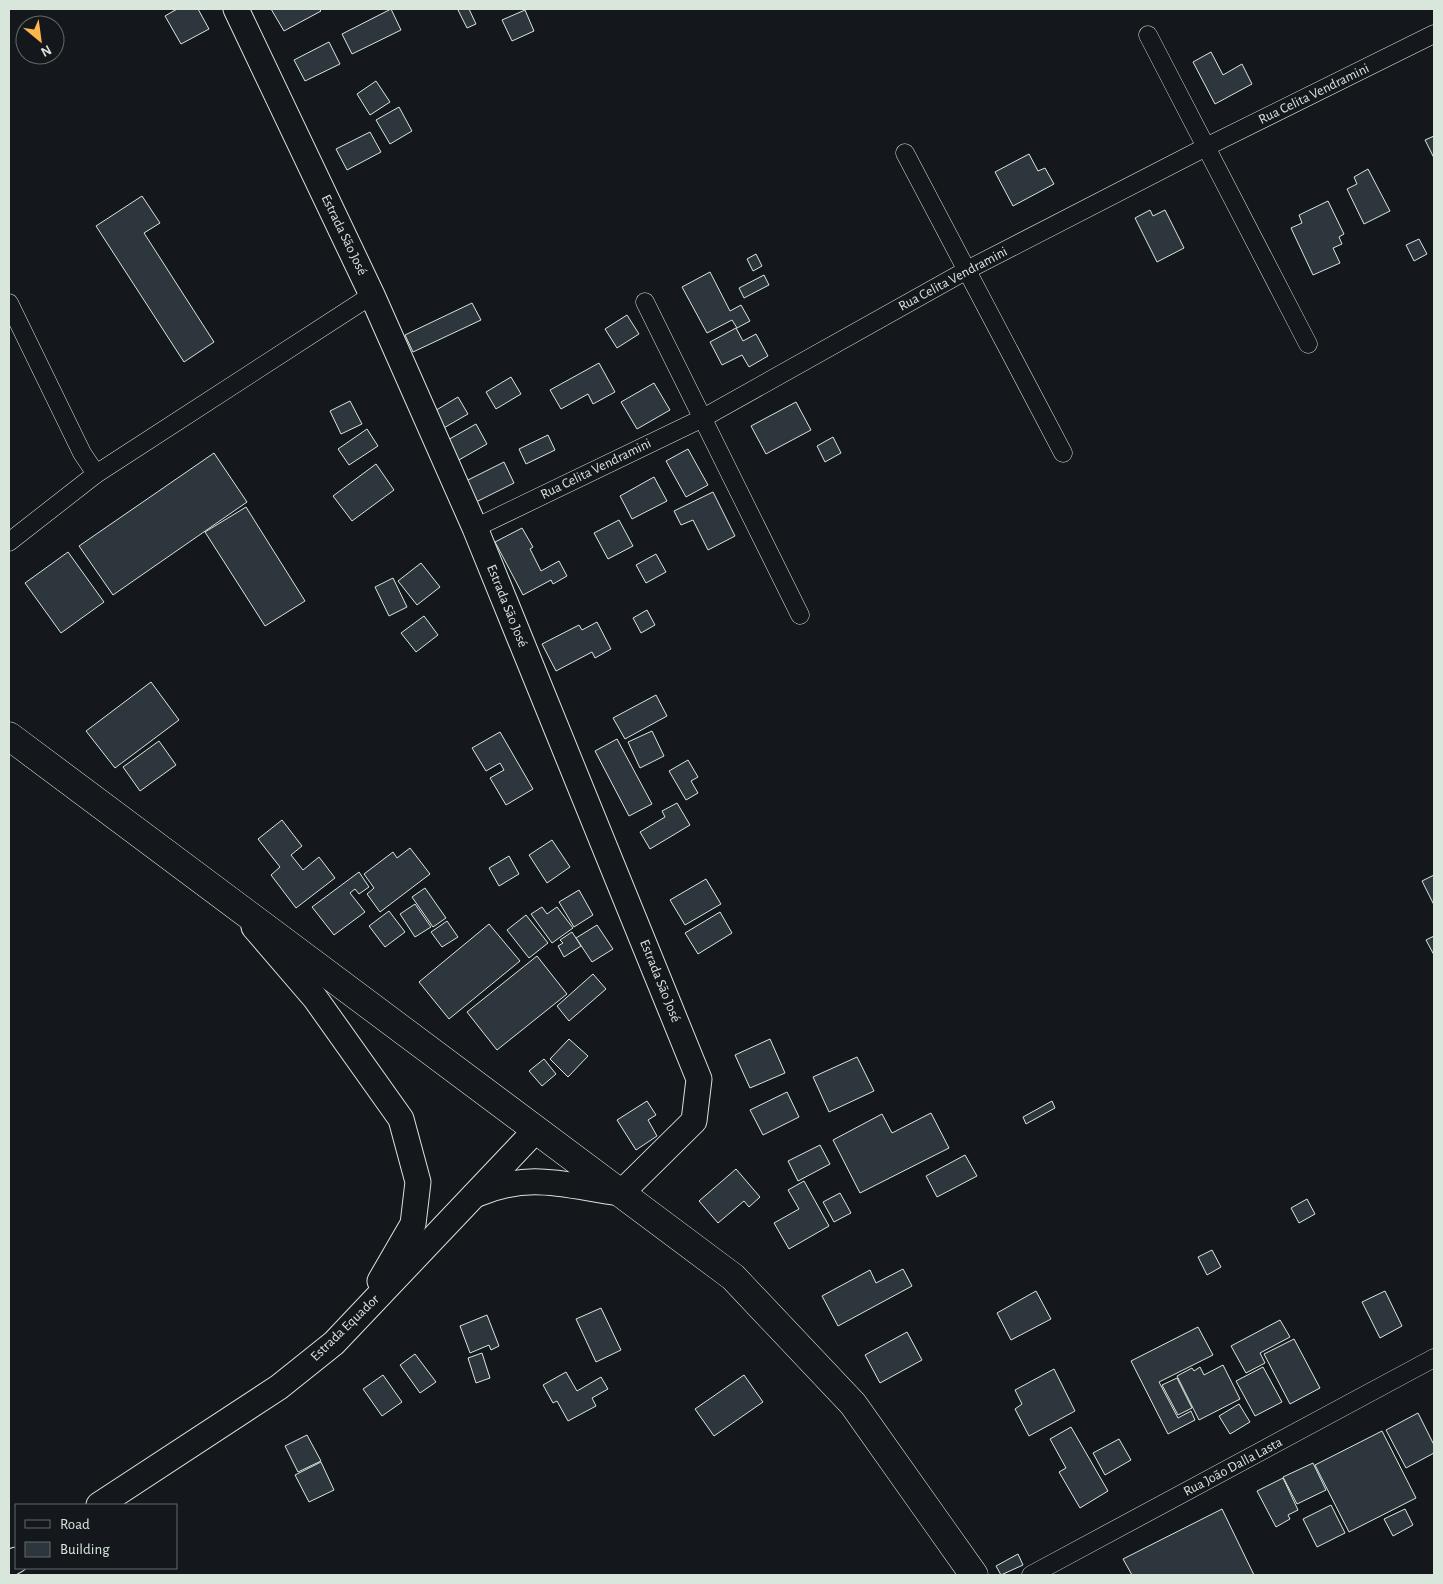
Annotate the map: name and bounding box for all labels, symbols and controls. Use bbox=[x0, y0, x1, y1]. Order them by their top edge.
north arrow bbox=[15, 15, 65, 65]
text: N bbox=[38, 42, 53, 59]
street label: Rua Celita Vendramini bbox=[1257, 61, 1371, 127]
street label: Estrada São José bbox=[318, 192, 370, 278]
street label: Rua Celita Vendramini bbox=[896, 244, 1010, 314]
street label: Rua Celita Vendramini bbox=[539, 436, 653, 502]
street label: Estrada São José bbox=[484, 563, 530, 649]
street label: Estrada São José bbox=[637, 938, 683, 1024]
street label: Estrada Equador bbox=[308, 1292, 382, 1364]
street label: Rua João Dalla Lasta bbox=[1181, 1435, 1285, 1499]
legend bbox=[15, 1504, 178, 1569]
text: Road bbox=[60, 1517, 90, 1532]
text: Building bbox=[60, 1542, 110, 1557]

